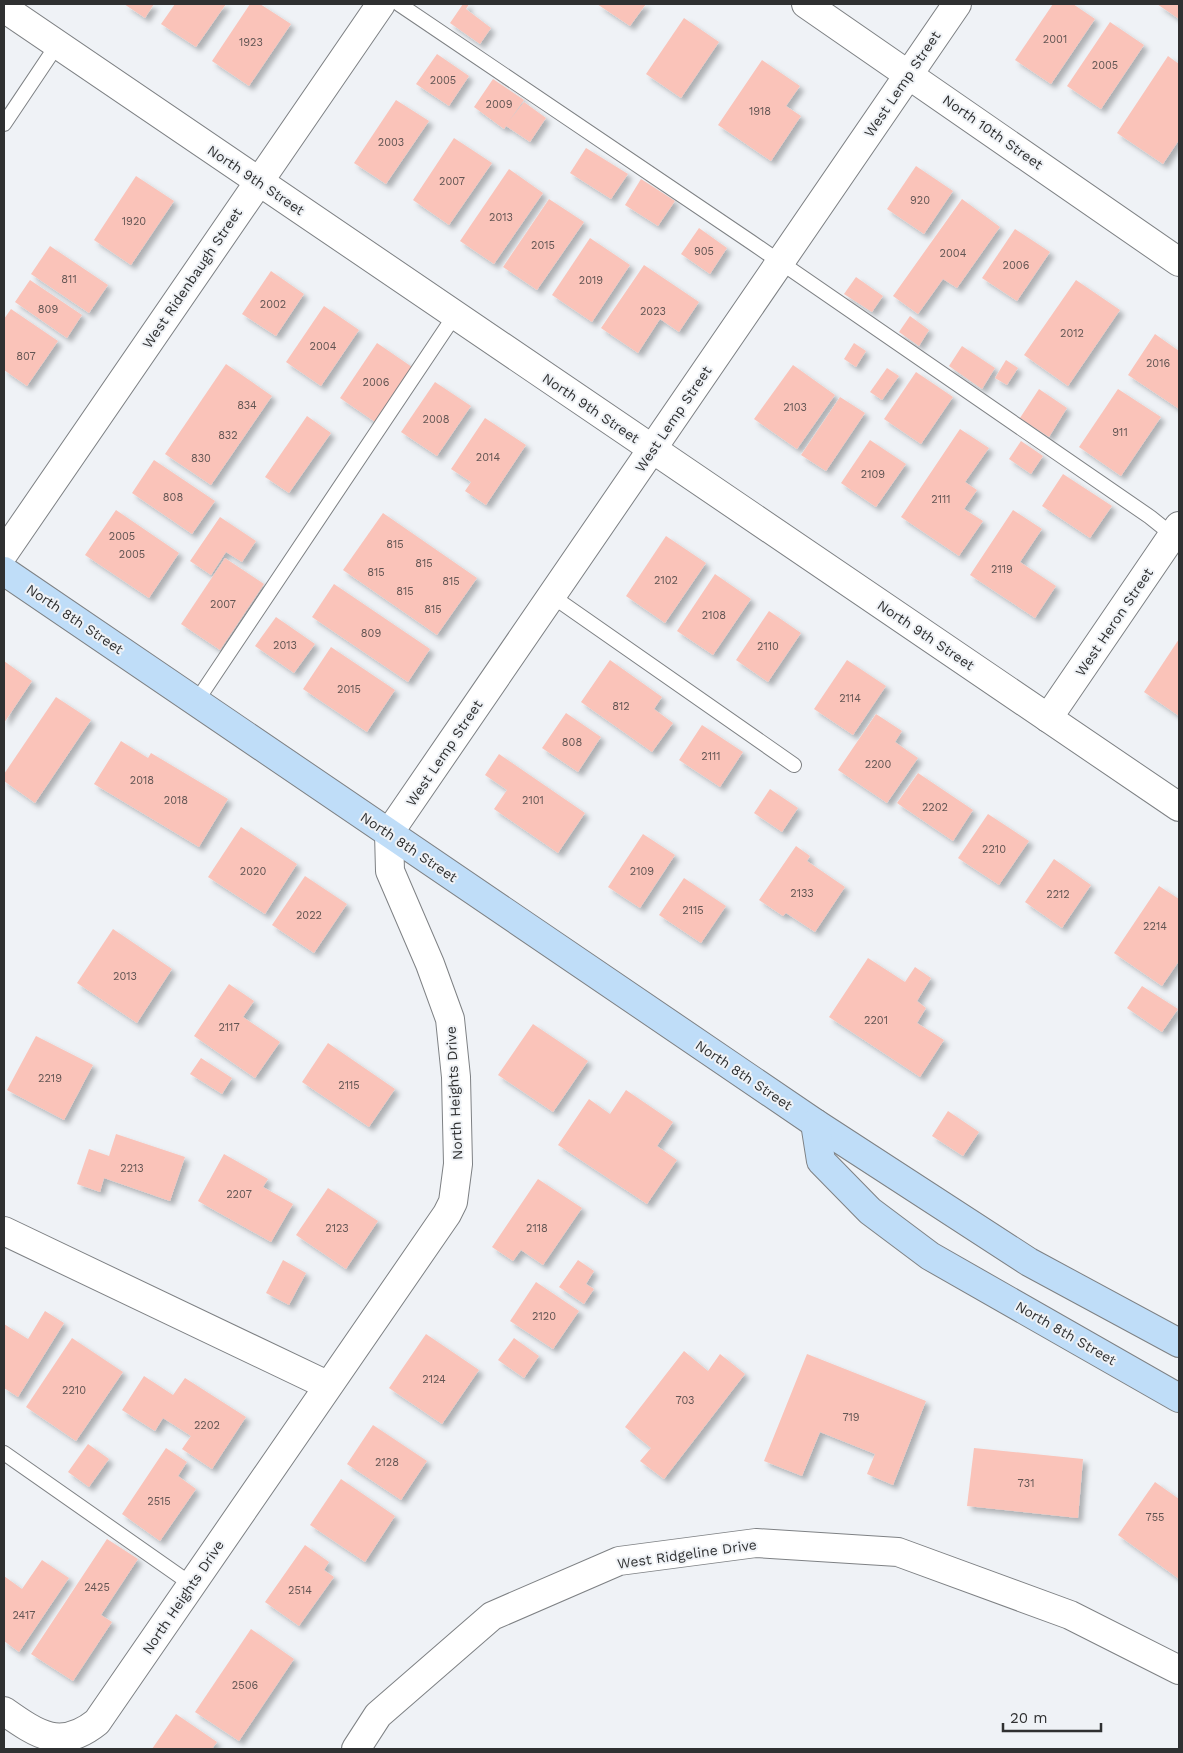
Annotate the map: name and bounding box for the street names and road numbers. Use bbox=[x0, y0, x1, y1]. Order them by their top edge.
street label: West Lemp Street bbox=[861, 28, 943, 140]
street label: North 10th Street bbox=[940, 91, 1046, 173]
street label: North 9th Street bbox=[205, 142, 308, 218]
street label: West Ridenbaugh Street bbox=[139, 205, 245, 351]
street label: West Lemp Street bbox=[632, 363, 714, 475]
street label: North 9th Street bbox=[540, 370, 643, 446]
street label: West Heron Street bbox=[1072, 565, 1156, 679]
street label: North 8th Street bbox=[24, 581, 127, 657]
street label: North 9th Street bbox=[875, 597, 978, 673]
street label: West Lemp Street bbox=[403, 697, 485, 809]
street label: North 8th Street bbox=[358, 809, 461, 885]
street label: North Heights Drive bbox=[443, 1026, 465, 1160]
street label: North 8th Street bbox=[693, 1037, 796, 1113]
street label: North 8th Street bbox=[1013, 1298, 1119, 1368]
street label: West Ridgeline Drive bbox=[616, 1536, 758, 1572]
street label: North Heights Drive bbox=[139, 1537, 227, 1657]

